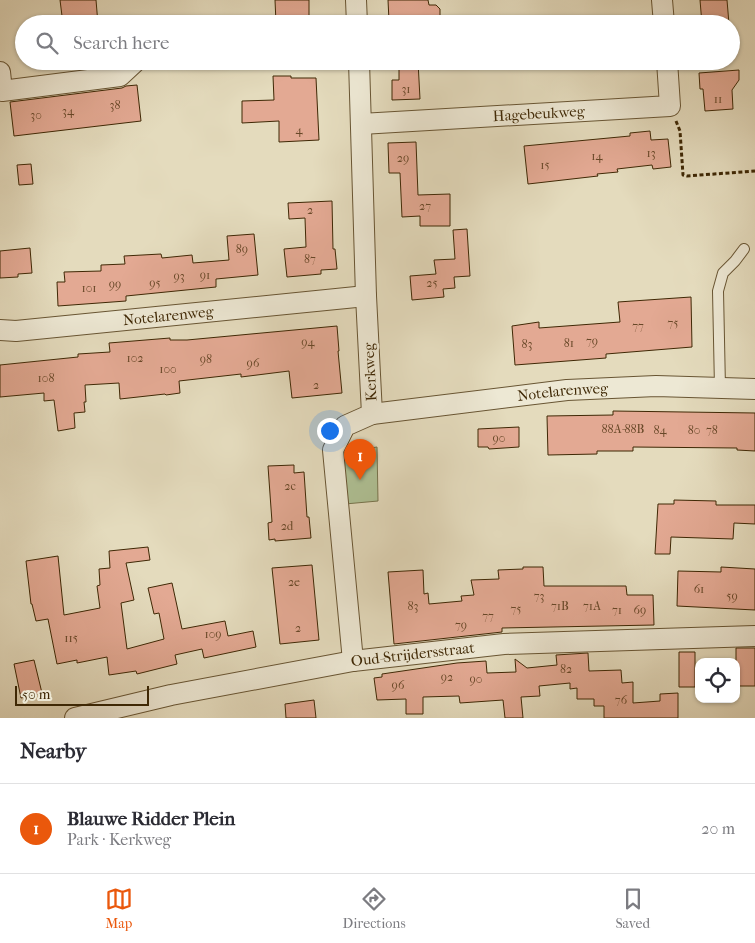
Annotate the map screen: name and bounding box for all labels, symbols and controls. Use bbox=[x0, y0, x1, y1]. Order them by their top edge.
search box bbox=[15, 15, 740, 70]
icon: search bbox=[33, 29, 61, 57]
text: Search here bbox=[73, 32, 169, 54]
house number: 31 bbox=[401, 82, 411, 96]
house number: 11 bbox=[714, 92, 722, 106]
house number: 38 bbox=[110, 98, 120, 112]
street label: Hagebeukweg bbox=[492, 102, 586, 125]
house number: 34 bbox=[62, 104, 75, 118]
house number: 30 bbox=[30, 108, 42, 122]
house number: 4 bbox=[295, 123, 303, 137]
house number: 13 bbox=[646, 146, 656, 160]
house number: 14 bbox=[591, 149, 604, 163]
house number: 29 bbox=[397, 151, 409, 165]
house number: 15 bbox=[540, 158, 550, 172]
house number: 27 bbox=[419, 199, 431, 213]
house number: 2 bbox=[307, 203, 313, 217]
house number: 89 bbox=[236, 242, 248, 256]
house number: 87 bbox=[304, 252, 316, 266]
house number: 91 bbox=[200, 268, 210, 282]
house number: 93 bbox=[173, 269, 185, 283]
house number: 95 bbox=[149, 276, 161, 290]
house number: 25 bbox=[426, 276, 438, 290]
house number: 99 bbox=[109, 277, 121, 291]
house number: 101 bbox=[81, 281, 97, 295]
street label: Notelarenweg bbox=[122, 302, 215, 329]
house number: 75 bbox=[668, 316, 678, 330]
house number: 77 bbox=[632, 319, 644, 333]
house number: 79 bbox=[586, 334, 598, 348]
house number: 94 bbox=[301, 335, 316, 349]
house number: 81 bbox=[564, 336, 574, 350]
house number: 83 bbox=[522, 337, 533, 351]
street label: Kerkweg bbox=[359, 341, 381, 402]
house number: 102 bbox=[126, 351, 144, 365]
house number: 98 bbox=[200, 352, 212, 366]
house number: 96 bbox=[247, 356, 260, 370]
house number: 100 bbox=[159, 362, 177, 376]
house number: 108 bbox=[38, 371, 54, 385]
house number: 2 bbox=[313, 378, 319, 392]
street label: Notelarenweg bbox=[516, 379, 609, 405]
your location bbox=[317, 418, 343, 444]
house number: 88A-88B bbox=[602, 422, 645, 436]
house number: 84 bbox=[653, 423, 667, 437]
house number: 80 bbox=[688, 423, 700, 437]
house number: 78 bbox=[706, 423, 718, 437]
house number: 90 bbox=[493, 431, 505, 445]
pin: 1 bbox=[344, 439, 376, 480]
house number: 2c bbox=[284, 479, 296, 493]
house number: 2d bbox=[281, 519, 294, 533]
house number: 2e bbox=[288, 575, 300, 589]
house number: 61 bbox=[694, 582, 704, 596]
house number: 73 bbox=[534, 589, 544, 603]
house number: 59 bbox=[726, 589, 738, 603]
house number: 83 bbox=[408, 599, 419, 613]
house number: 71B bbox=[551, 599, 569, 613]
house number: 71A bbox=[583, 599, 601, 613]
house number: 75 bbox=[511, 602, 521, 616]
house number: 71 bbox=[612, 603, 622, 617]
house number: 69 bbox=[634, 603, 646, 617]
house number: 77 bbox=[482, 609, 494, 623]
house number: 79 bbox=[455, 618, 467, 632]
house number: 2 bbox=[295, 621, 301, 635]
house number: 109 bbox=[204, 627, 222, 641]
house number: 115 bbox=[64, 631, 78, 645]
street label: Oud-Strijdersstraat bbox=[350, 638, 476, 670]
map controls bbox=[695, 658, 740, 703]
button: locate bbox=[695, 658, 740, 703]
house number: 82 bbox=[560, 662, 572, 676]
house number: 92 bbox=[441, 670, 453, 684]
house number: 90 bbox=[470, 672, 482, 686]
house number: 96 bbox=[392, 678, 405, 692]
scale bar bbox=[15, 683, 149, 706]
text: 50 m bbox=[22, 686, 50, 703]
house number: 76 bbox=[615, 693, 628, 707]
text: Nearby bbox=[20, 739, 86, 763]
text: Blauwe Ridder Plein bbox=[67, 808, 235, 830]
text: 1 bbox=[33, 819, 39, 838]
text: 20 m bbox=[701, 819, 735, 838]
text: Park · Kerkweg bbox=[67, 830, 171, 849]
tab: Map bbox=[105, 885, 133, 932]
tab: Directions bbox=[343, 885, 406, 932]
tab: Saved bbox=[615, 885, 650, 932]

